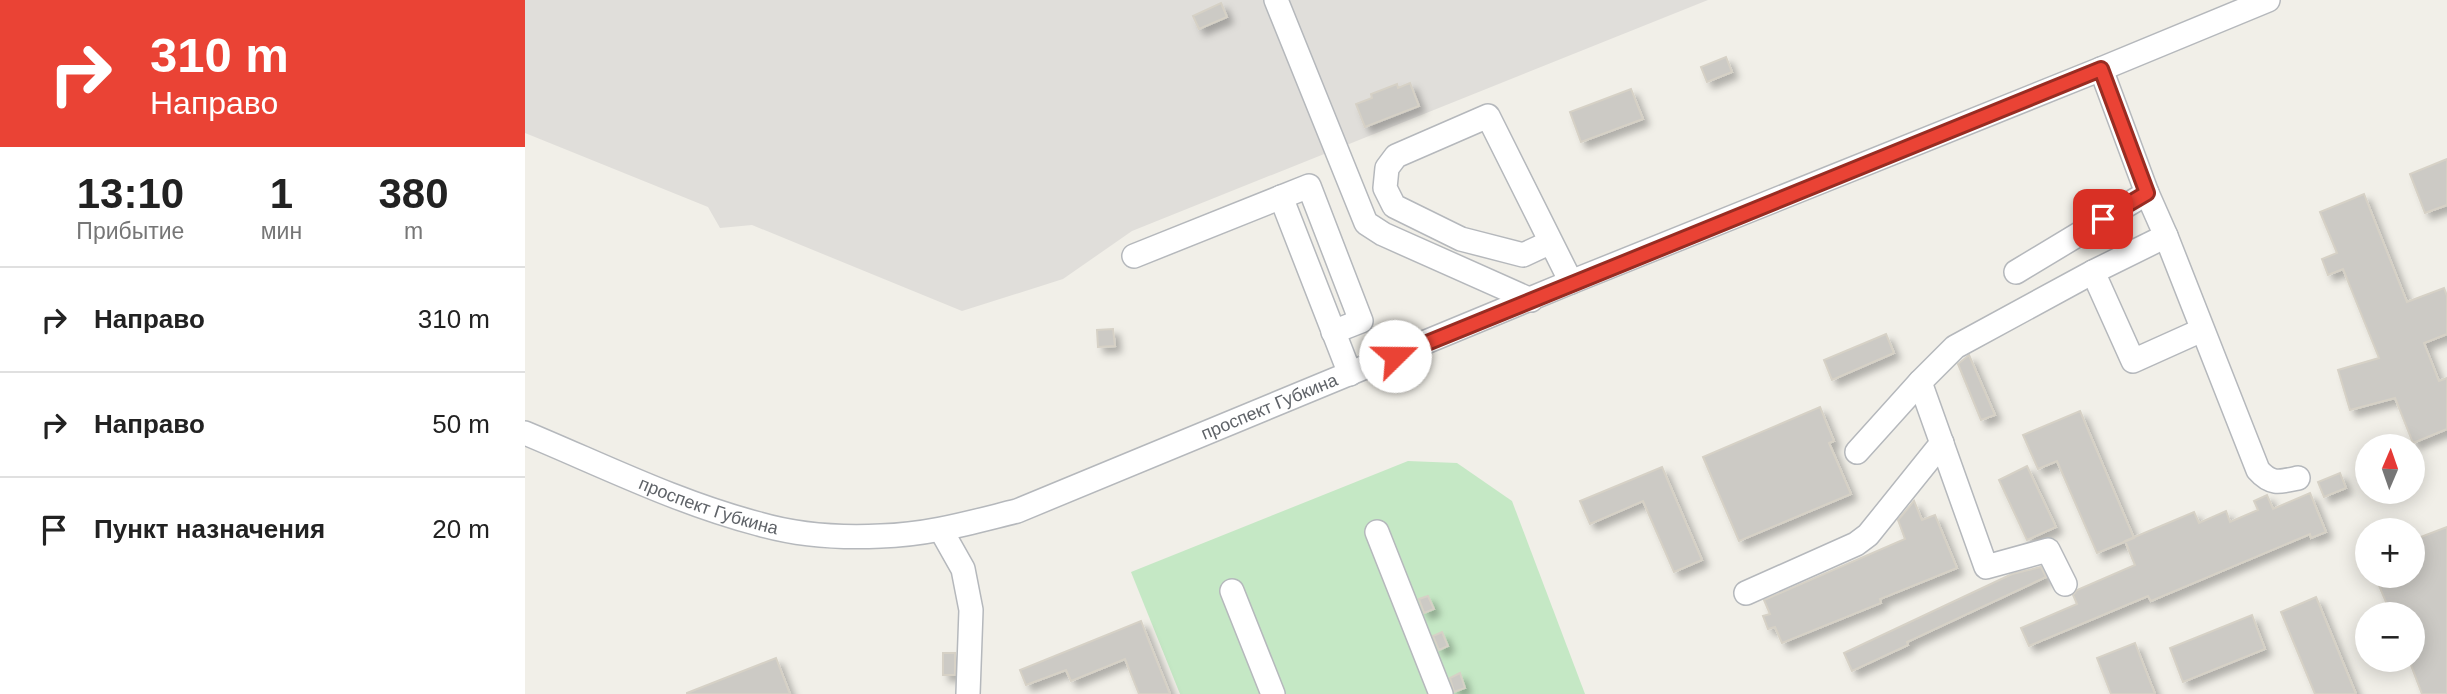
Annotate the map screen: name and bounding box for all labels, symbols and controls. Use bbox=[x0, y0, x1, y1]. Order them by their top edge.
icon: right bbox=[35, 28, 126, 119]
text: 310 m bbox=[150, 28, 289, 82]
text: Направо bbox=[150, 85, 278, 121]
text: 13:10 bbox=[77, 170, 184, 217]
text: 1 bbox=[270, 170, 293, 217]
text: 380 bbox=[379, 170, 449, 217]
pin bbox=[2073, 189, 2133, 249]
icon: arrive bbox=[2084, 200, 2122, 238]
text: Прибытие bbox=[76, 218, 184, 244]
text: мин bbox=[261, 218, 302, 244]
text: m bbox=[404, 218, 423, 244]
icon: right bbox=[35, 301, 73, 339]
text: Направо bbox=[94, 304, 205, 334]
text: 310 m bbox=[418, 304, 490, 334]
position arrow bbox=[1358, 319, 1432, 393]
street label: проспект Губкина bbox=[1198, 369, 1341, 444]
icon: right bbox=[35, 406, 73, 444]
text: Направо bbox=[94, 409, 205, 439]
text: 50 m bbox=[432, 409, 490, 439]
north arrow bbox=[2355, 434, 2425, 504]
map controls bbox=[2355, 434, 2425, 672]
street label: проспект Губкина bbox=[636, 473, 781, 539]
icon: arrive bbox=[35, 511, 73, 549]
text: Пункт назначения bbox=[94, 514, 325, 544]
text: 20 m bbox=[432, 514, 490, 544]
button: + bbox=[2355, 518, 2425, 588]
button: − bbox=[2355, 602, 2425, 672]

